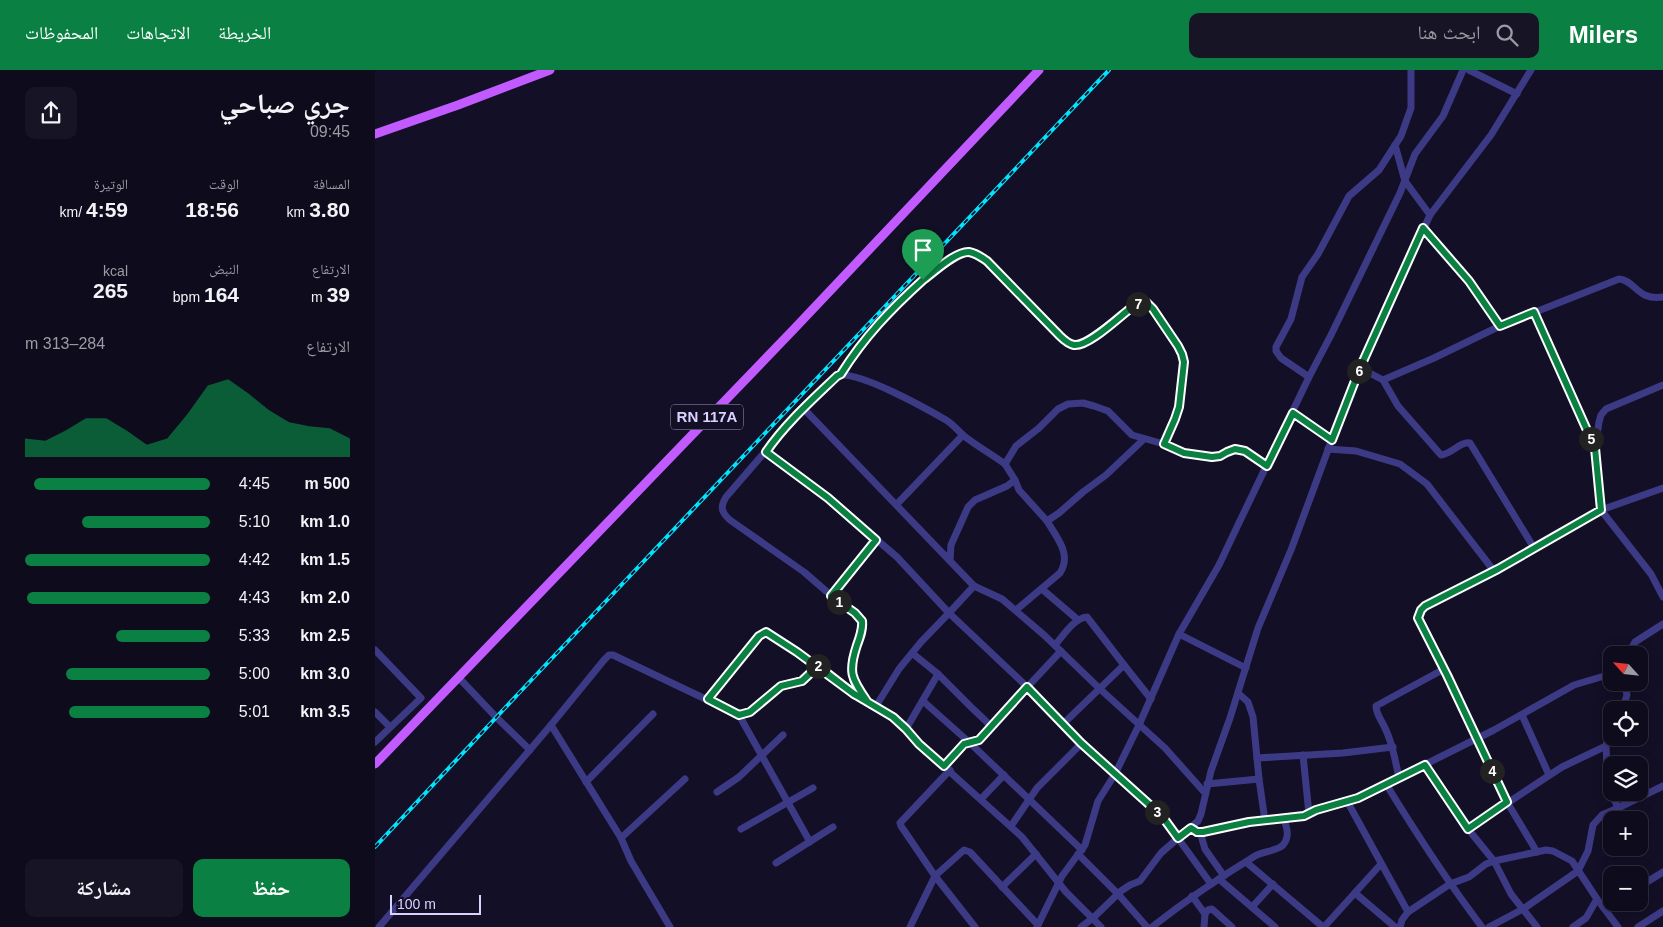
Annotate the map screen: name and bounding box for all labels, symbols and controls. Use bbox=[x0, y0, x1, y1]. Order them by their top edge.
search box bbox=[1189, 13, 1539, 58]
icon: search bbox=[1493, 21, 1521, 49]
text: Milers bbox=[1569, 21, 1638, 48]
text: ابحث هنا bbox=[1417, 22, 1481, 43]
text: المحفوظات bbox=[25, 23, 98, 43]
text: الاتجاهات bbox=[126, 23, 190, 43]
text: الخريطة bbox=[218, 23, 271, 43]
button: share bbox=[25, 87, 77, 139]
text: جري صباحي bbox=[219, 88, 350, 119]
text: 09:45 bbox=[310, 123, 350, 140]
text: الوتيرة bbox=[94, 176, 128, 192]
text: الوقت bbox=[209, 176, 239, 192]
text: المسافة bbox=[313, 176, 350, 192]
text: 4:59 bbox=[86, 198, 128, 221]
text: 18:56 bbox=[185, 198, 239, 221]
text: 3.80 bbox=[309, 198, 350, 221]
text: /km bbox=[60, 204, 86, 220]
text: km bbox=[287, 204, 309, 220]
pin bbox=[902, 229, 944, 280]
icon: arrive bbox=[909, 236, 937, 264]
text: النبض bbox=[209, 261, 239, 277]
text: الارتفاع bbox=[312, 261, 350, 277]
text: kcal bbox=[103, 263, 128, 279]
text: 265 bbox=[93, 279, 128, 302]
text: 164 bbox=[204, 283, 239, 306]
text: 39 bbox=[327, 283, 350, 306]
text: bpm bbox=[173, 289, 204, 305]
text: m bbox=[311, 289, 327, 305]
pin: 7 bbox=[1125, 292, 1151, 316]
text: 7 bbox=[1135, 296, 1142, 312]
text: 284–313 m bbox=[25, 335, 105, 352]
text: الارتفاع bbox=[306, 338, 350, 355]
pin: 6 bbox=[1347, 358, 1371, 384]
text: 6 bbox=[1356, 363, 1363, 379]
road number: RN 117A bbox=[671, 404, 743, 430]
pin: 5 bbox=[1579, 426, 1603, 452]
text: 5 bbox=[1588, 431, 1595, 447]
text: 4:45 bbox=[239, 475, 270, 492]
text: 500 m bbox=[305, 475, 350, 492]
text: 5:10 bbox=[239, 513, 270, 530]
text: 1.0 km bbox=[300, 513, 350, 530]
text: 4:42 bbox=[239, 551, 270, 568]
text: 1.5 km bbox=[300, 551, 350, 568]
text: 4:43 bbox=[239, 589, 270, 606]
text: 2.0 km bbox=[300, 589, 350, 606]
pin: 1 bbox=[827, 590, 851, 614]
text: 1 bbox=[836, 594, 843, 610]
text: 5:33 bbox=[239, 627, 270, 644]
text: 2.5 km bbox=[300, 627, 350, 644]
north arrow bbox=[1603, 646, 1647, 691]
map controls bbox=[1603, 646, 1648, 911]
pin: 2 bbox=[805, 654, 831, 678]
text: 2 bbox=[815, 658, 822, 674]
text: 5:00 bbox=[239, 665, 270, 682]
text: 3.0 km bbox=[300, 665, 350, 682]
button: locate bbox=[1603, 701, 1648, 746]
text: 5:01 bbox=[239, 703, 270, 720]
text: 3.5 km bbox=[300, 703, 350, 720]
button: layers bbox=[1603, 756, 1648, 801]
pin: 4 bbox=[1479, 758, 1505, 784]
text: 4 bbox=[1489, 763, 1496, 779]
pin: 3 bbox=[1145, 800, 1169, 824]
text: 3 bbox=[1154, 804, 1161, 820]
button: + bbox=[1603, 811, 1648, 856]
button: مشاركة bbox=[25, 859, 183, 917]
button: حفظ bbox=[193, 859, 350, 917]
button: − bbox=[1603, 866, 1648, 911]
scale bar bbox=[390, 892, 481, 915]
text: 100 m bbox=[397, 896, 436, 912]

